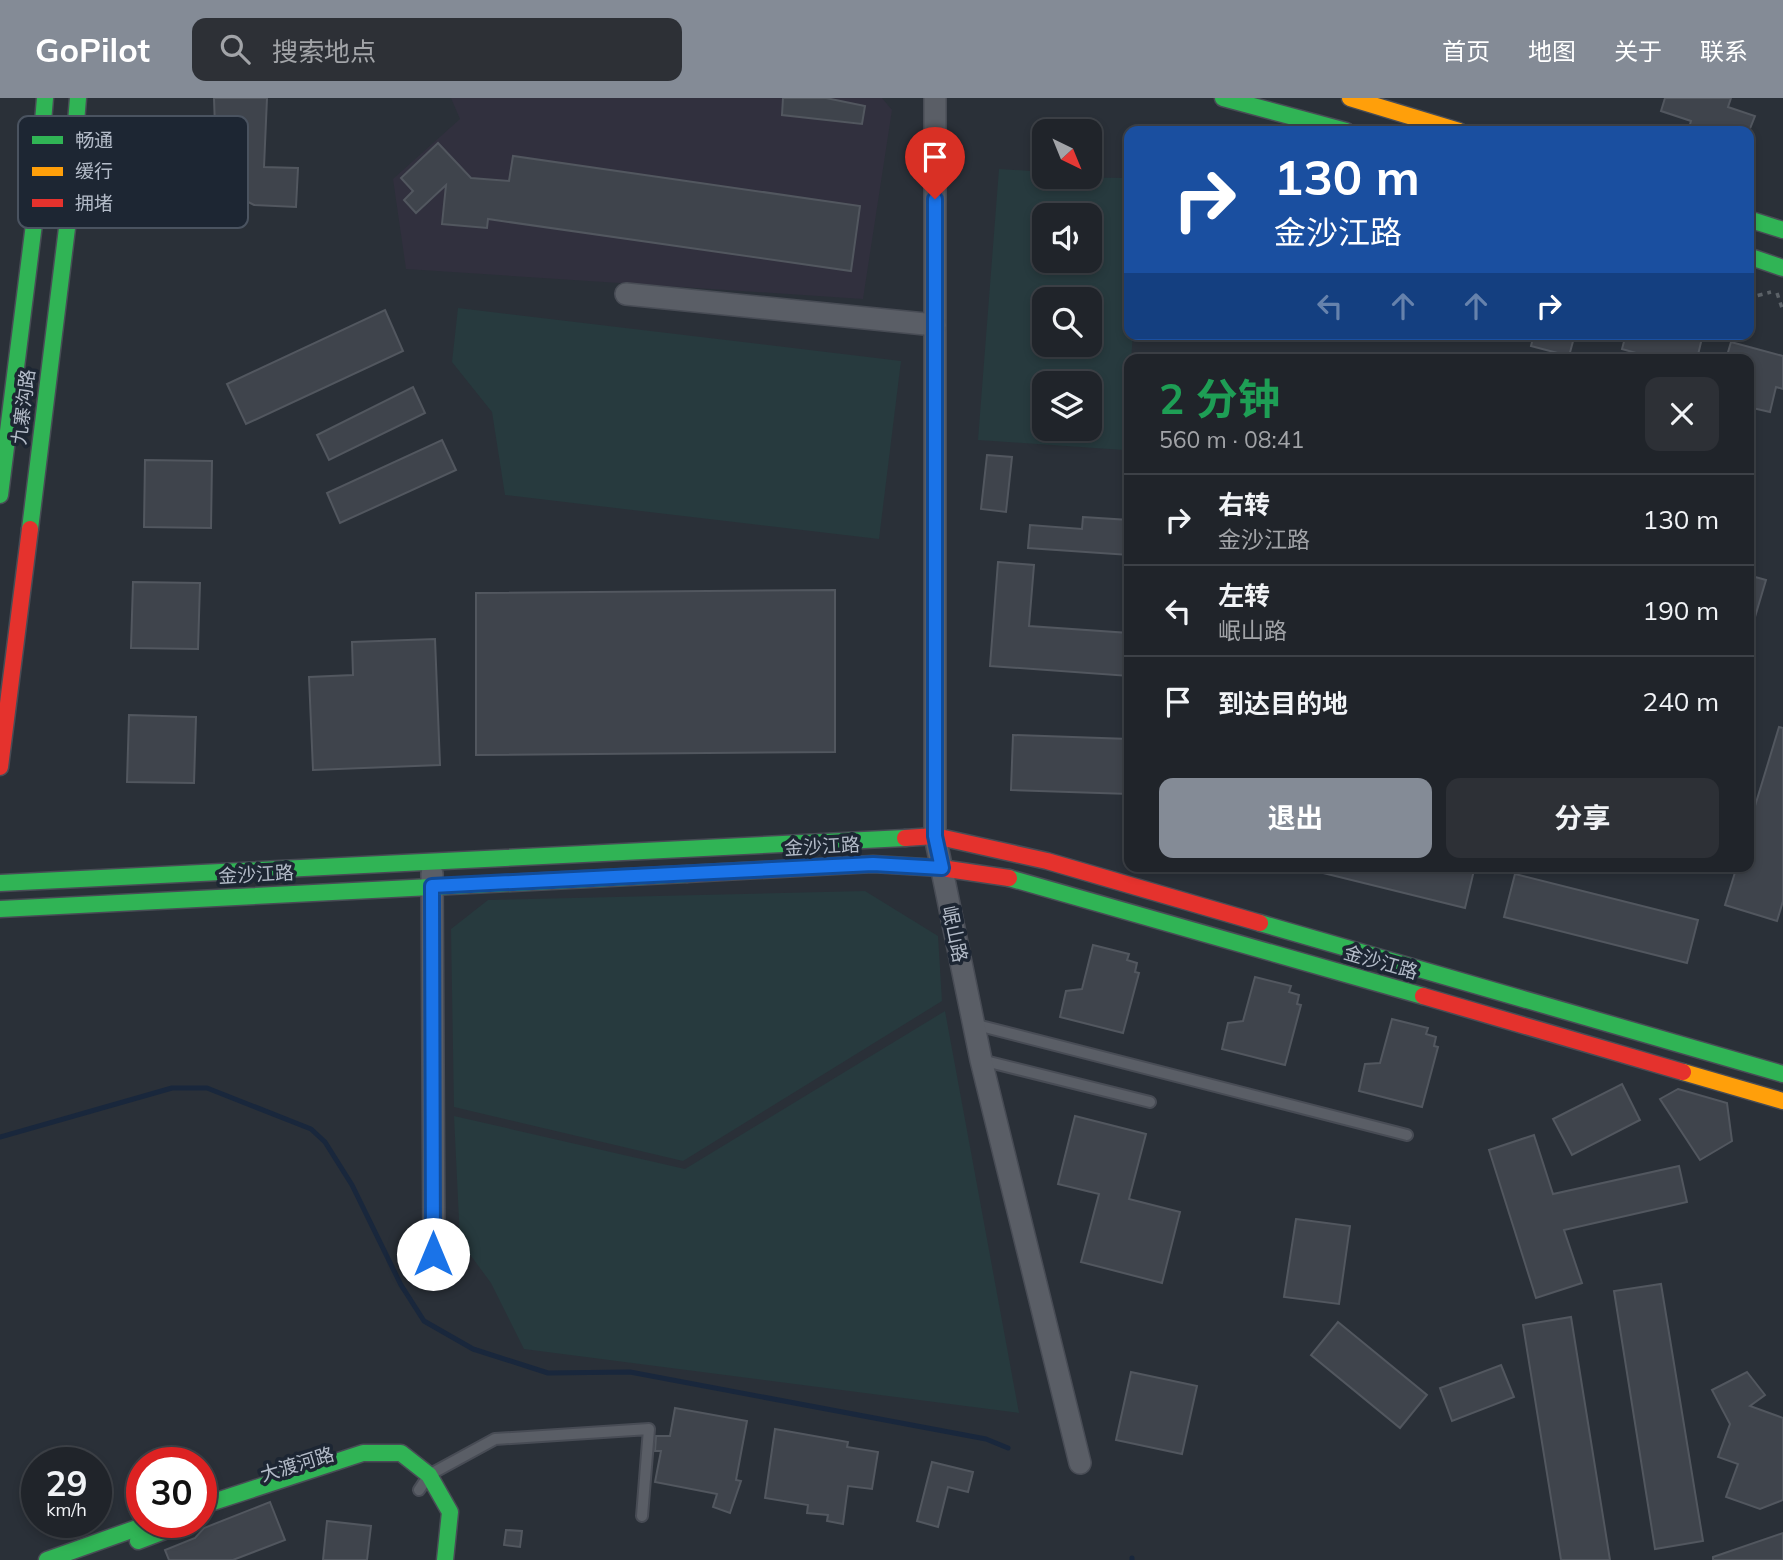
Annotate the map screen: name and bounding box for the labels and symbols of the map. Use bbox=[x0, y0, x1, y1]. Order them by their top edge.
legend bbox=[18, 116, 248, 228]
north arrow bbox=[1032, 119, 1102, 189]
pin bbox=[905, 127, 965, 199]
text: 畅通 bbox=[75, 128, 113, 152]
text: 缓行 bbox=[75, 159, 113, 183]
text: 拥堵 bbox=[75, 191, 113, 215]
street label: 九寨沟路 bbox=[6, 368, 40, 446]
street label: 金沙江路 bbox=[783, 832, 861, 860]
street label: 金沙江路 bbox=[217, 860, 295, 888]
street label: 岷山路 bbox=[937, 904, 973, 964]
street label: 金沙江路 bbox=[1341, 940, 1421, 984]
position arrow bbox=[396, 1217, 470, 1291]
street label: 大渡河路 bbox=[257, 1441, 337, 1487]
speed limit sign: 30 bbox=[126, 1447, 217, 1538]

